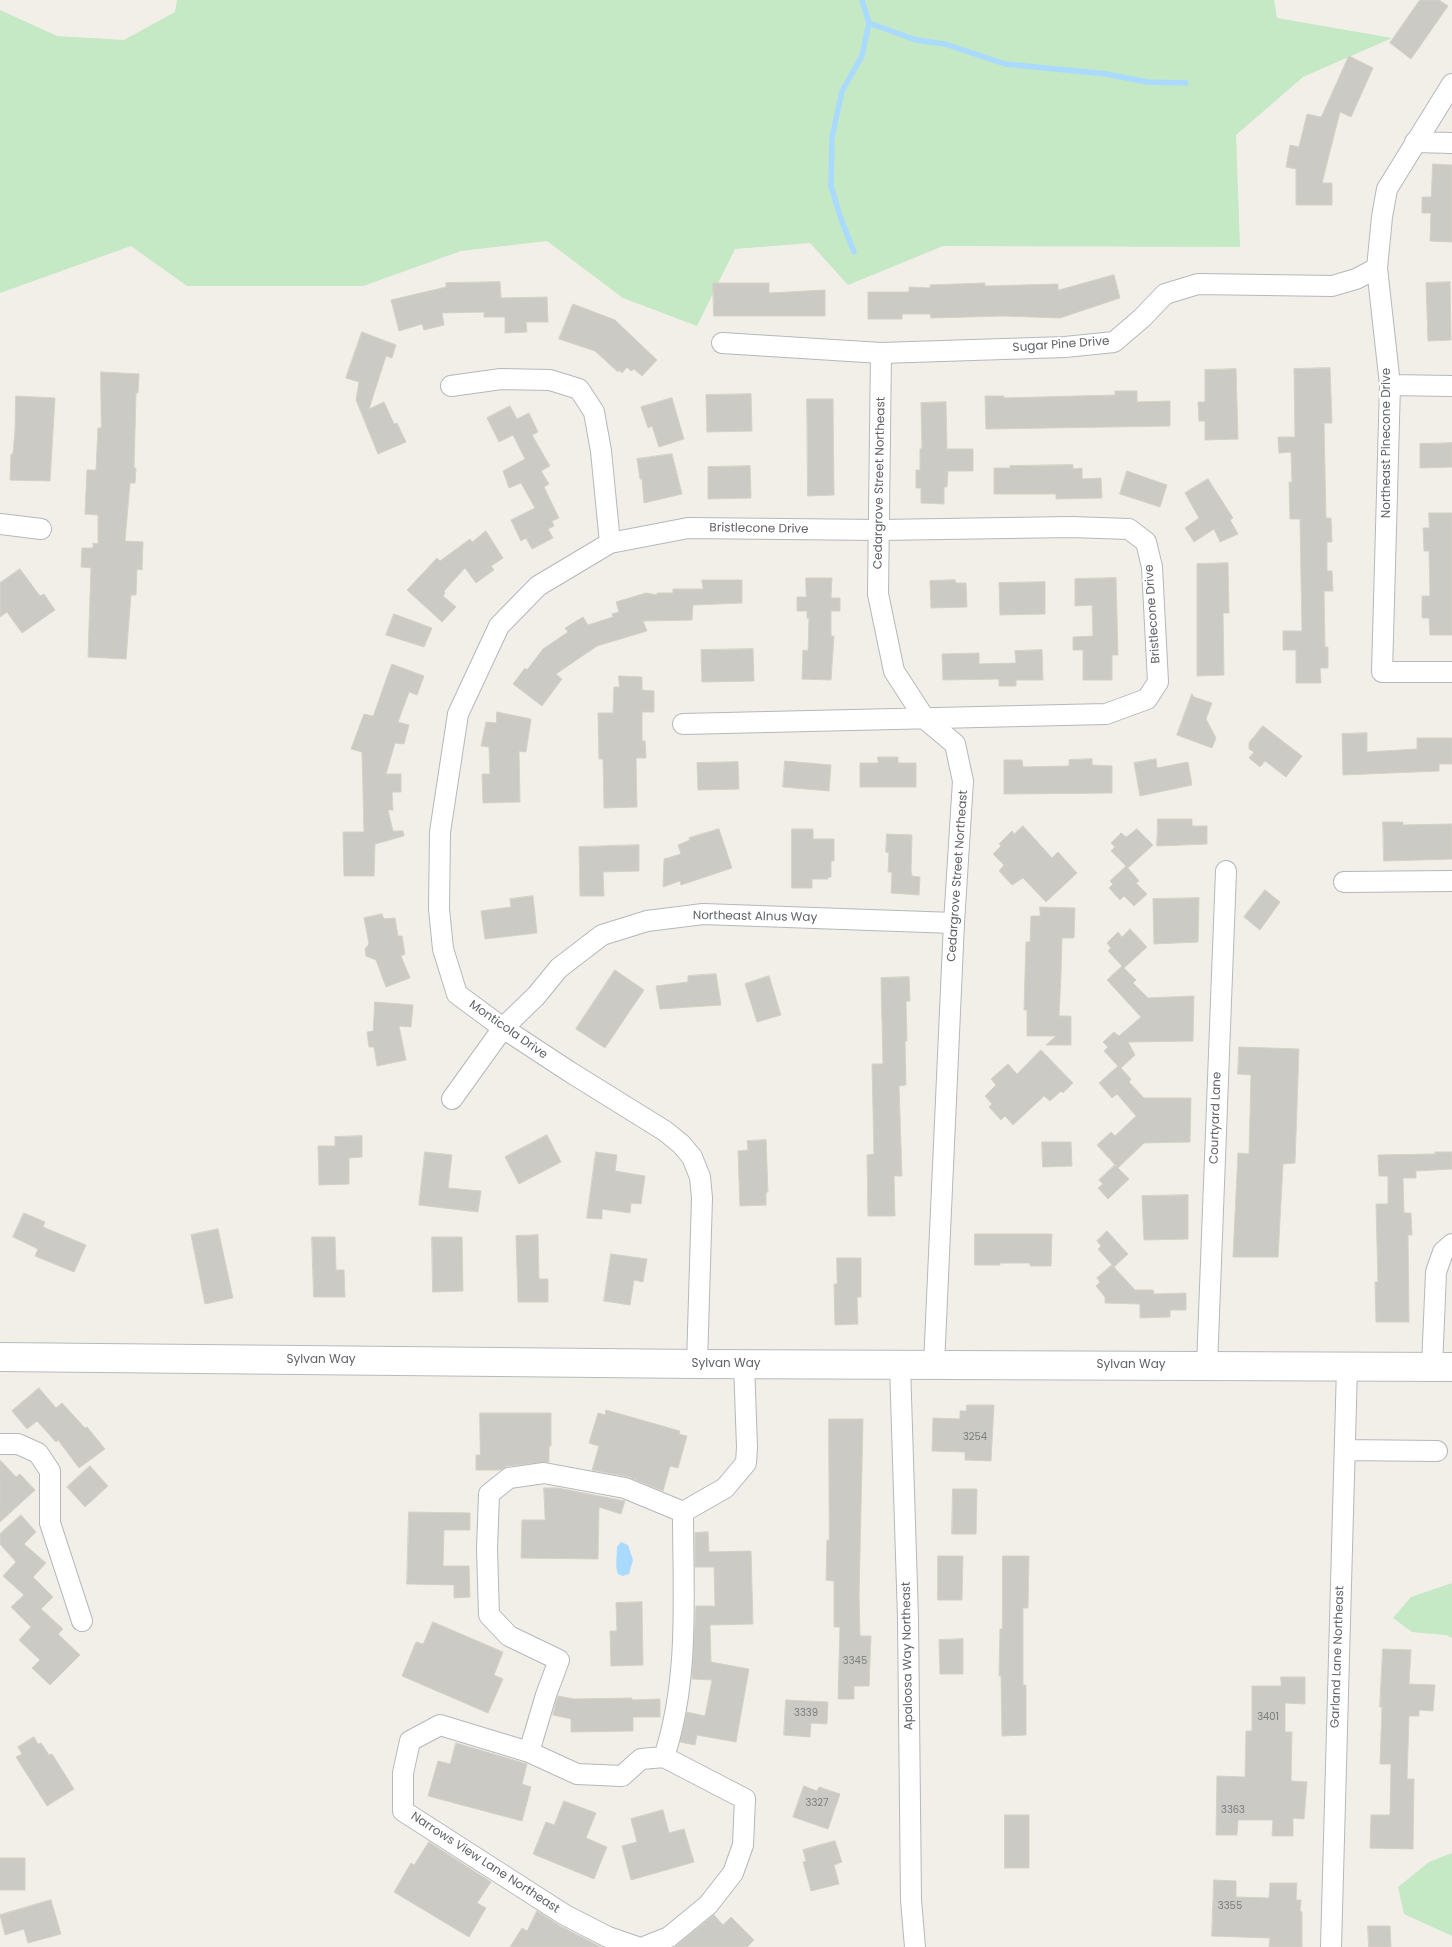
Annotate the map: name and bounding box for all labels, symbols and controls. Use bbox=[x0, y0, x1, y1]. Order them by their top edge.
street label: Sugar Pine Drive bbox=[1012, 334, 1110, 356]
street label: Northeast Pinecone Drive bbox=[1380, 368, 1394, 518]
street label: Cedargrove Street Northeast bbox=[871, 397, 889, 569]
street label: Bristlecone Drive bbox=[709, 521, 809, 537]
street label: Bristlecone Drive bbox=[1142, 564, 1164, 664]
street label: Cedargrove Street Northeast bbox=[945, 790, 971, 962]
street label: Northeast Alnus Way bbox=[693, 909, 817, 925]
street label: Monticola Drive bbox=[466, 998, 550, 1062]
street label: Courtyard Lane bbox=[1207, 1072, 1225, 1164]
street label: Sylvan Way bbox=[286, 1353, 356, 1367]
street label: Sylvan Way bbox=[691, 1357, 761, 1371]
street label: Sylvan Way bbox=[1096, 1358, 1166, 1372]
house number: 3254 bbox=[963, 1431, 987, 1443]
street label: Apaloosa Way Northeast bbox=[900, 1581, 916, 1731]
street label: Garland Lane Northeast bbox=[1328, 1586, 1348, 1728]
house number: 3345 bbox=[843, 1655, 867, 1667]
house number: 3339 bbox=[794, 1707, 818, 1719]
house number: 3401 bbox=[1257, 1711, 1279, 1723]
house number: 3327 bbox=[806, 1797, 828, 1809]
house number: 3363 bbox=[1221, 1804, 1245, 1816]
street label: Narrows View Lane Northeast bbox=[408, 1809, 562, 1917]
house number: 3355 bbox=[1218, 1900, 1242, 1912]

